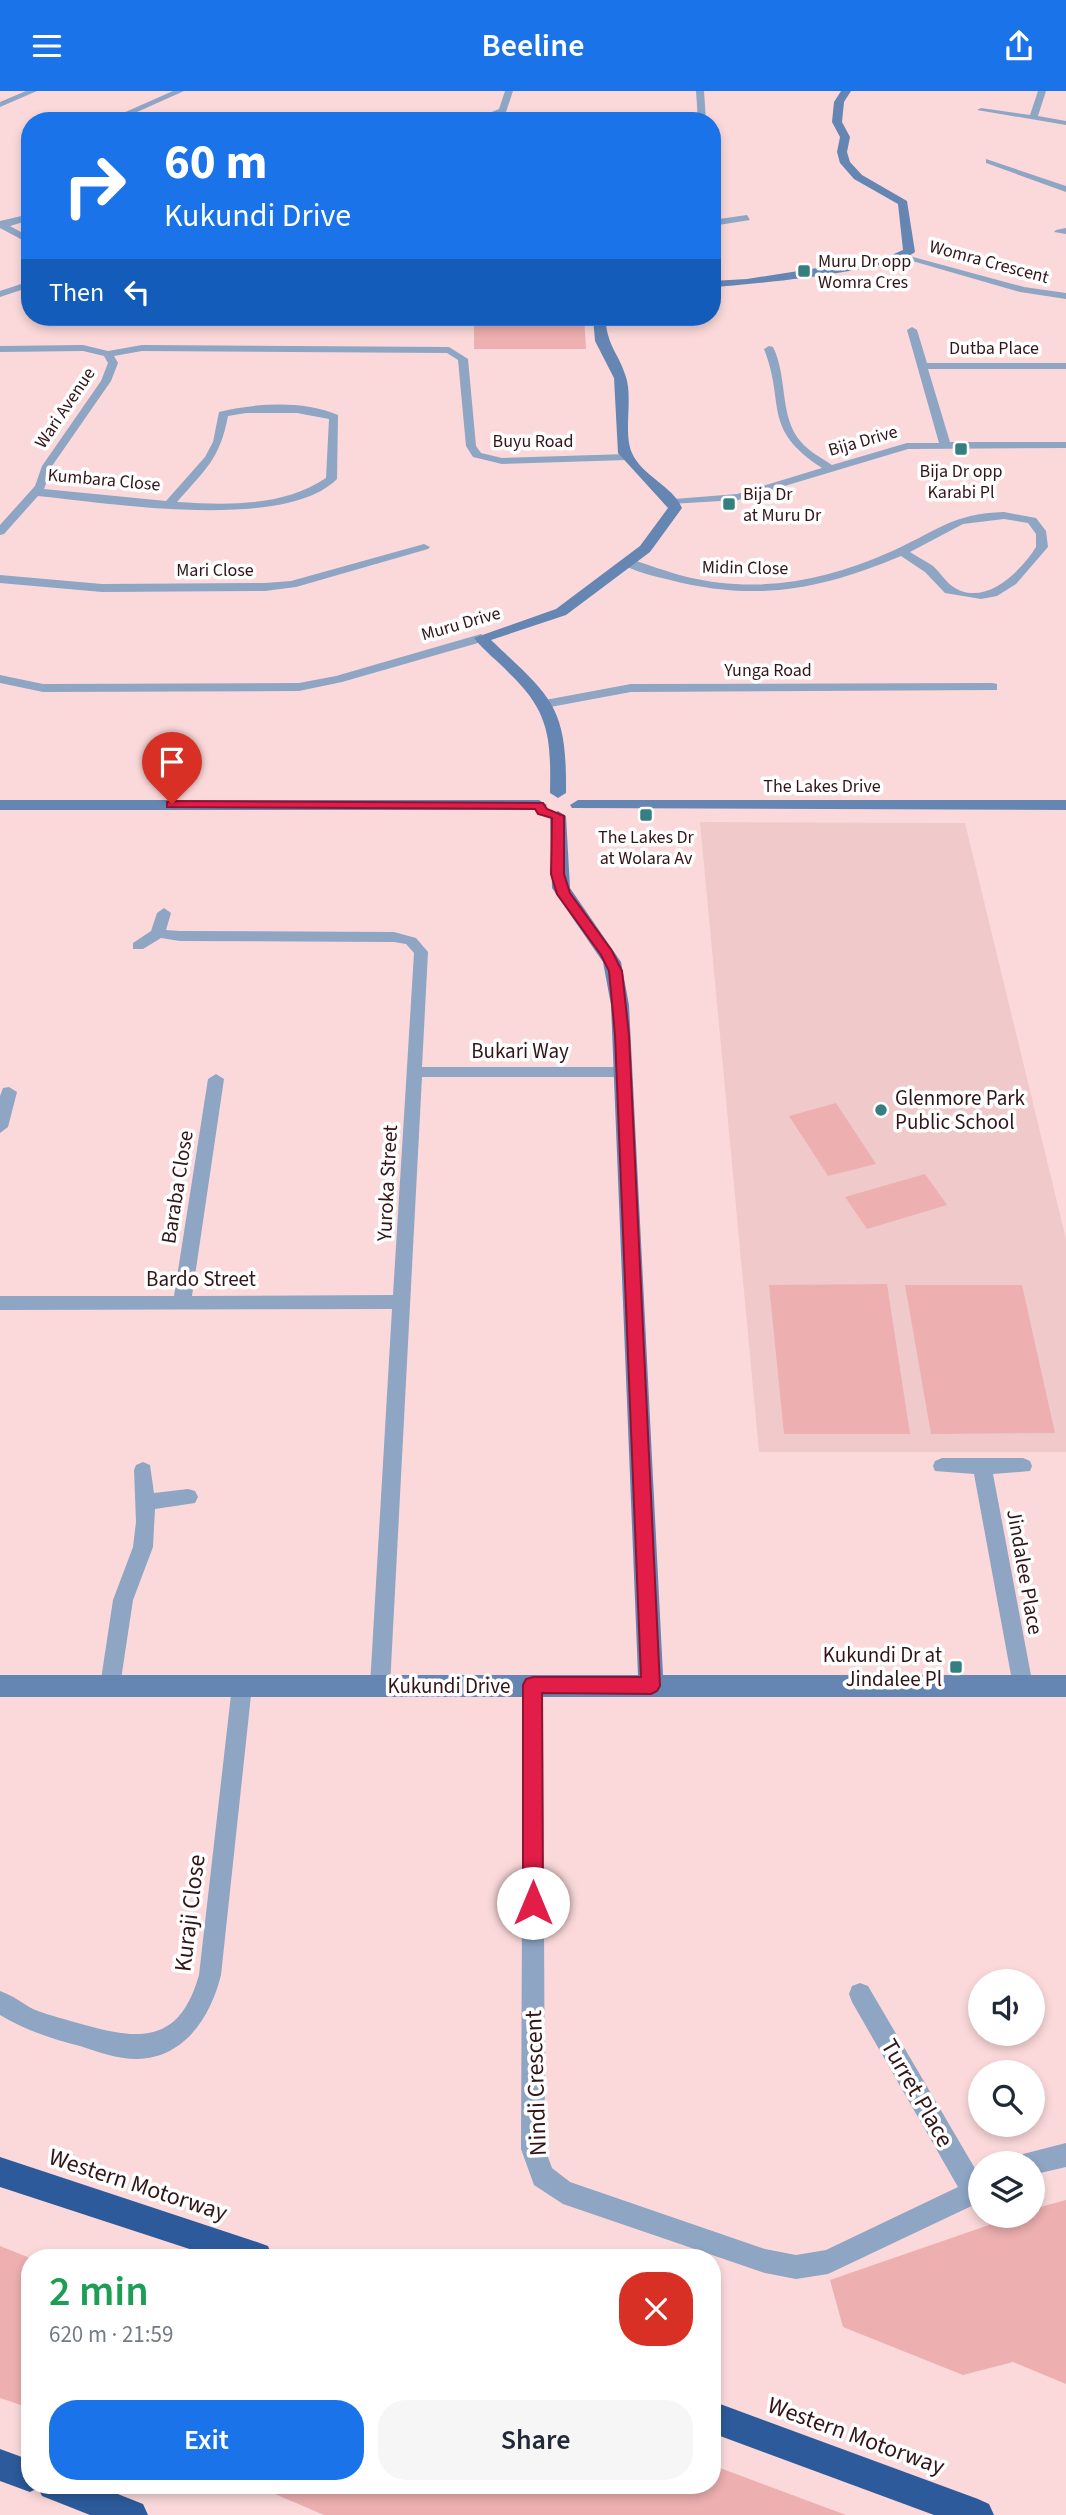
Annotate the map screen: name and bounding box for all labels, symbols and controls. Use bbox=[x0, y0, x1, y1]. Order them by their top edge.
text: Beeline bbox=[482, 23, 584, 69]
icon: menu bbox=[28, 27, 66, 65]
icon: share bbox=[1000, 27, 1038, 65]
text: 60 m bbox=[164, 128, 268, 198]
icon: right bbox=[49, 140, 140, 231]
text: Kukundi Drive bbox=[164, 193, 351, 239]
street label: Womra Crescent bbox=[926, 234, 1052, 290]
place label: Muru Dr opp Womra Cres bbox=[818, 249, 911, 295]
marker: Muru Dr opp Womra Cres bbox=[796, 263, 812, 279]
icon: left bbox=[118, 273, 156, 311]
text: Then bbox=[49, 274, 104, 311]
street label: Dutba Place bbox=[949, 336, 1039, 361]
street label: Wari Avenue bbox=[29, 363, 101, 453]
street label: Bija Drive bbox=[825, 419, 901, 463]
street label: Buyu Road bbox=[493, 429, 573, 454]
marker: Bija Dr opp Karabi Pl bbox=[953, 441, 969, 457]
place label: Bija Dr opp Karabi Pl bbox=[920, 459, 1002, 505]
street label: Kumbara Close bbox=[47, 463, 162, 497]
place label: Bija Dr at Muru Dr bbox=[743, 482, 822, 528]
marker: Bija Dr at Muru Dr bbox=[721, 496, 737, 512]
street label: Midin Close bbox=[702, 555, 788, 581]
street label: Mari Close bbox=[176, 558, 254, 583]
street label: Muru Drive bbox=[418, 601, 504, 647]
street label: Yunga Road bbox=[723, 658, 812, 683]
pin bbox=[142, 732, 202, 804]
icon: arrive bbox=[153, 743, 191, 781]
street label: The Lakes Drive bbox=[763, 774, 881, 799]
marker: The Lakes Dr at Wolara Av bbox=[638, 807, 654, 823]
place label: The Lakes Dr at Wolara Av bbox=[598, 825, 695, 871]
street label: Bukari Way bbox=[471, 1036, 569, 1066]
place label: Glenmore Park Public School bbox=[895, 1083, 1026, 1137]
marker: Glenmore Park Public School bbox=[873, 1102, 889, 1118]
street label: Yuroka Street bbox=[369, 1124, 405, 1243]
street label: Baraba Close bbox=[153, 1128, 201, 1246]
street label: Bardo Street bbox=[146, 1264, 256, 1294]
street label: Jindalee Place bbox=[999, 1507, 1051, 1637]
place label: Kukundi Dr at Jindalee Pl bbox=[823, 1640, 942, 1694]
marker: Kukundi Dr at Jindalee Pl bbox=[948, 1659, 964, 1675]
street label: Kukundi Drive bbox=[388, 1671, 510, 1701]
street label: Kuraji Close bbox=[165, 1852, 215, 1974]
position arrow bbox=[496, 1866, 570, 1940]
map controls bbox=[968, 1969, 1045, 2228]
button: sound bbox=[968, 1969, 1045, 2046]
street label: Nindi Crescent bbox=[516, 2009, 556, 2157]
street label: Turret Place bbox=[872, 2032, 962, 2154]
button: search bbox=[968, 2060, 1045, 2137]
street label: Western Motorway bbox=[44, 2140, 232, 2230]
button: layers bbox=[968, 2151, 1045, 2228]
text: 2 min bbox=[49, 2262, 149, 2322]
button: close bbox=[619, 2272, 693, 2346]
text: 620 m · 21:59 bbox=[49, 2318, 173, 2351]
street label: Western Motorway bbox=[763, 2388, 949, 2484]
button: Exit bbox=[49, 2400, 364, 2480]
button: Share bbox=[378, 2400, 693, 2480]

